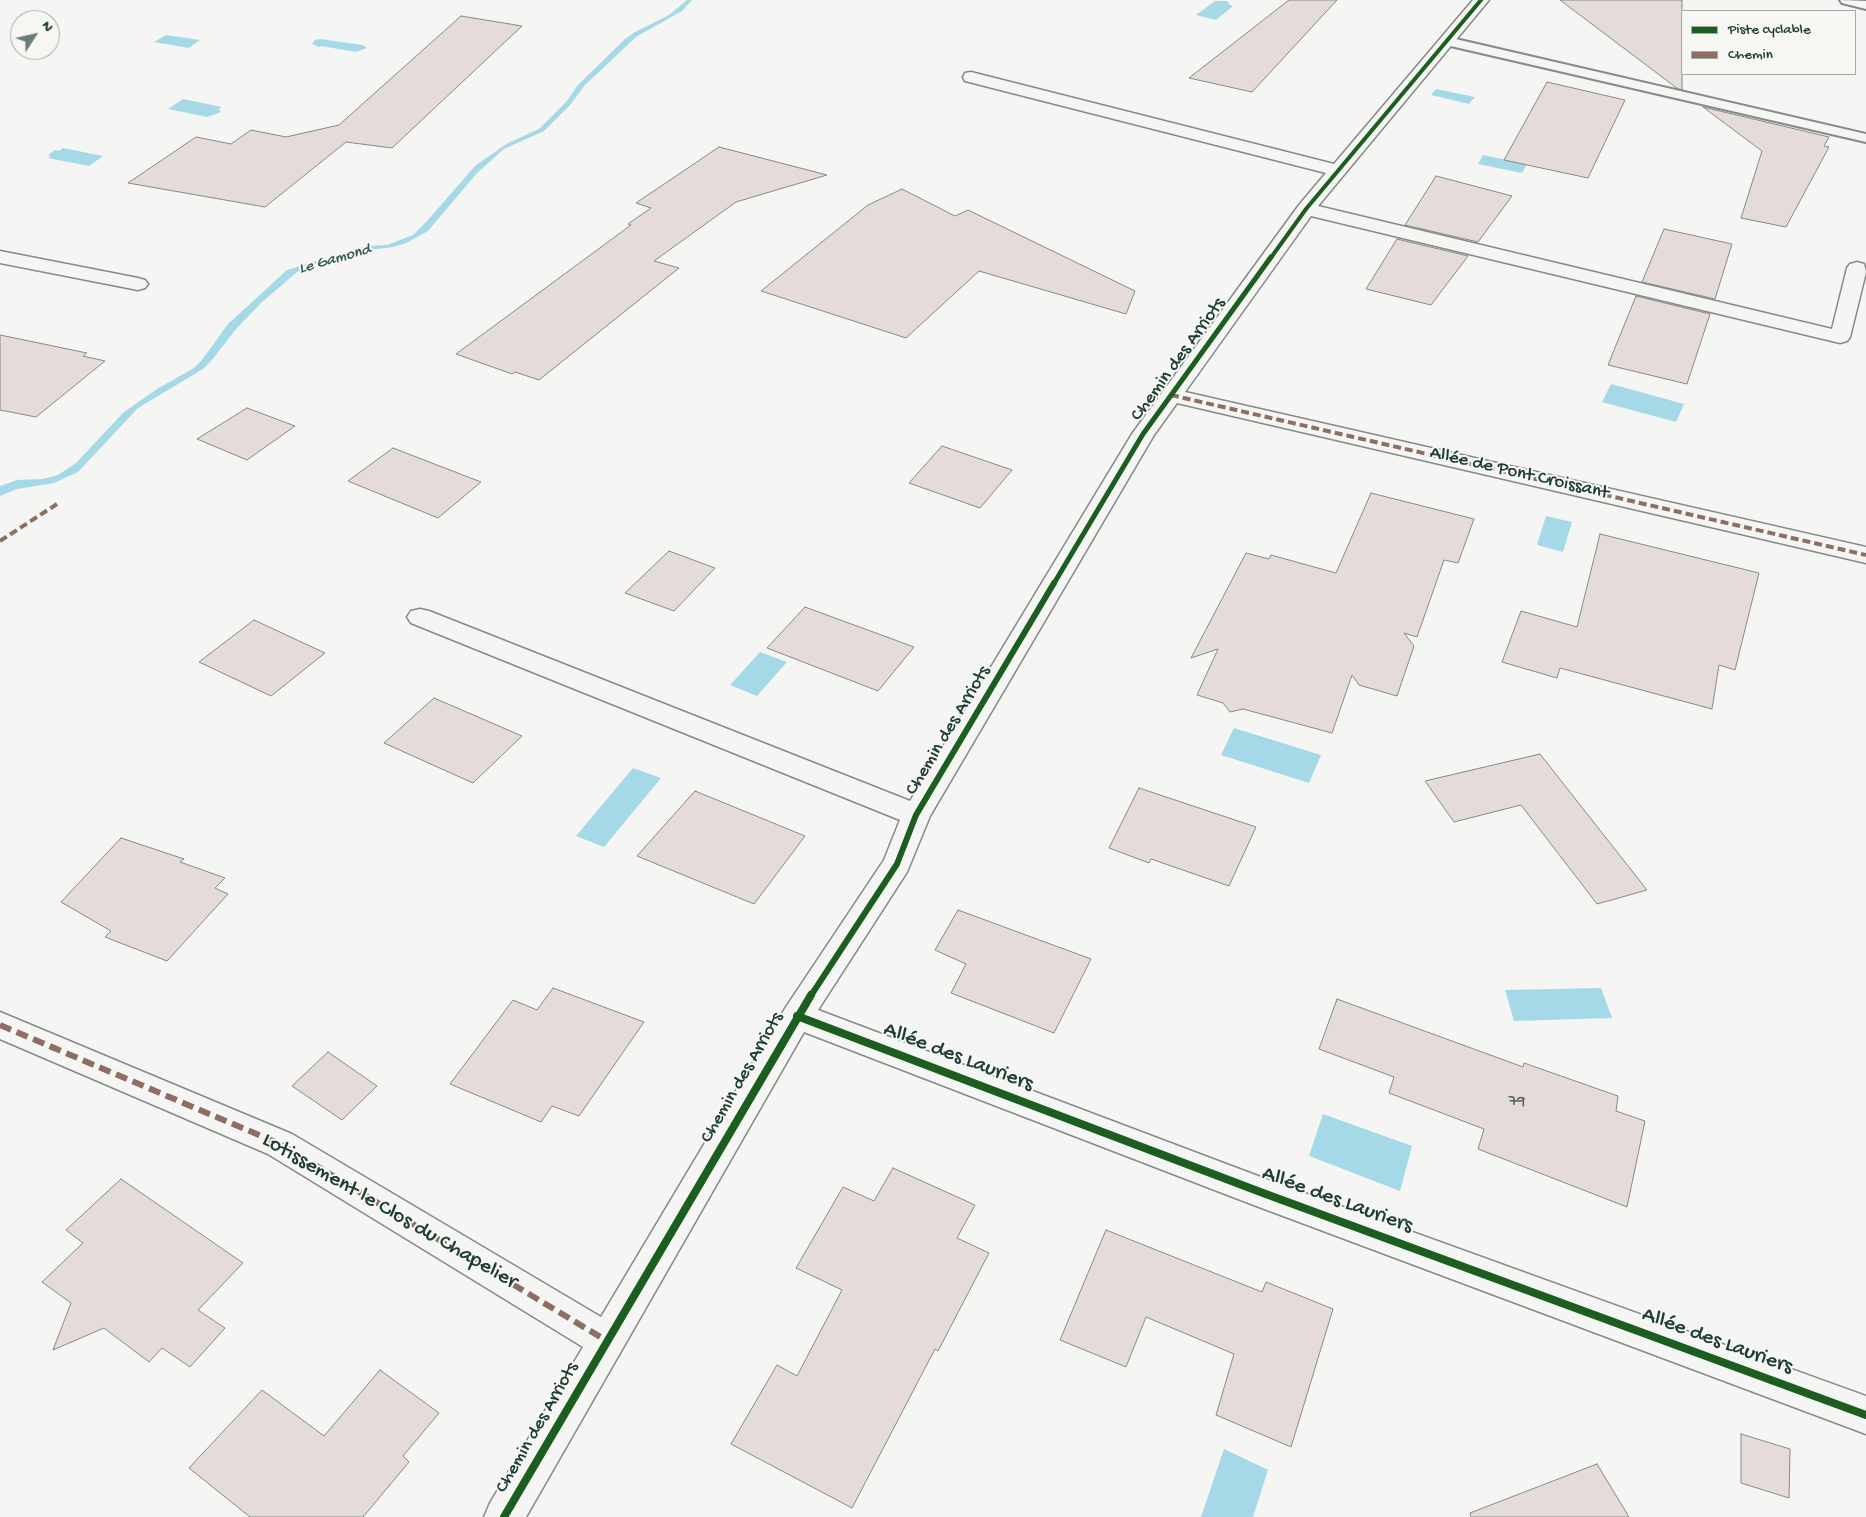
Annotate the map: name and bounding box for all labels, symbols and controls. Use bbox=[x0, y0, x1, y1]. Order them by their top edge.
north arrow bbox=[10, 10, 60, 60]
legend bbox=[1681, 10, 1856, 75]
text: N bbox=[37, 18, 56, 35]
text: Piste cyclable bbox=[1728, 21, 1811, 39]
text: Chemin bbox=[1728, 46, 1773, 64]
water label: Le Gamond bbox=[297, 241, 373, 279]
street label: Chemin des Arriots bbox=[1126, 294, 1232, 426]
street label: Allée de Pont Croissant bbox=[1427, 442, 1611, 506]
street label: Chemin des Arriots bbox=[901, 662, 997, 800]
street label: Chemin des Arriots bbox=[696, 1009, 790, 1147]
street label: Allée des Lauriers bbox=[879, 1017, 1037, 1099]
house number: 79 bbox=[1509, 1093, 1525, 1113]
street label: Lotissement le Clos du Chapelier bbox=[257, 1128, 521, 1296]
street label: Allée des Lauriers bbox=[1258, 1161, 1416, 1241]
street label: Allée des Lauriers bbox=[1638, 1302, 1796, 1382]
street label: Chemin des Arriots bbox=[491, 1359, 585, 1497]

